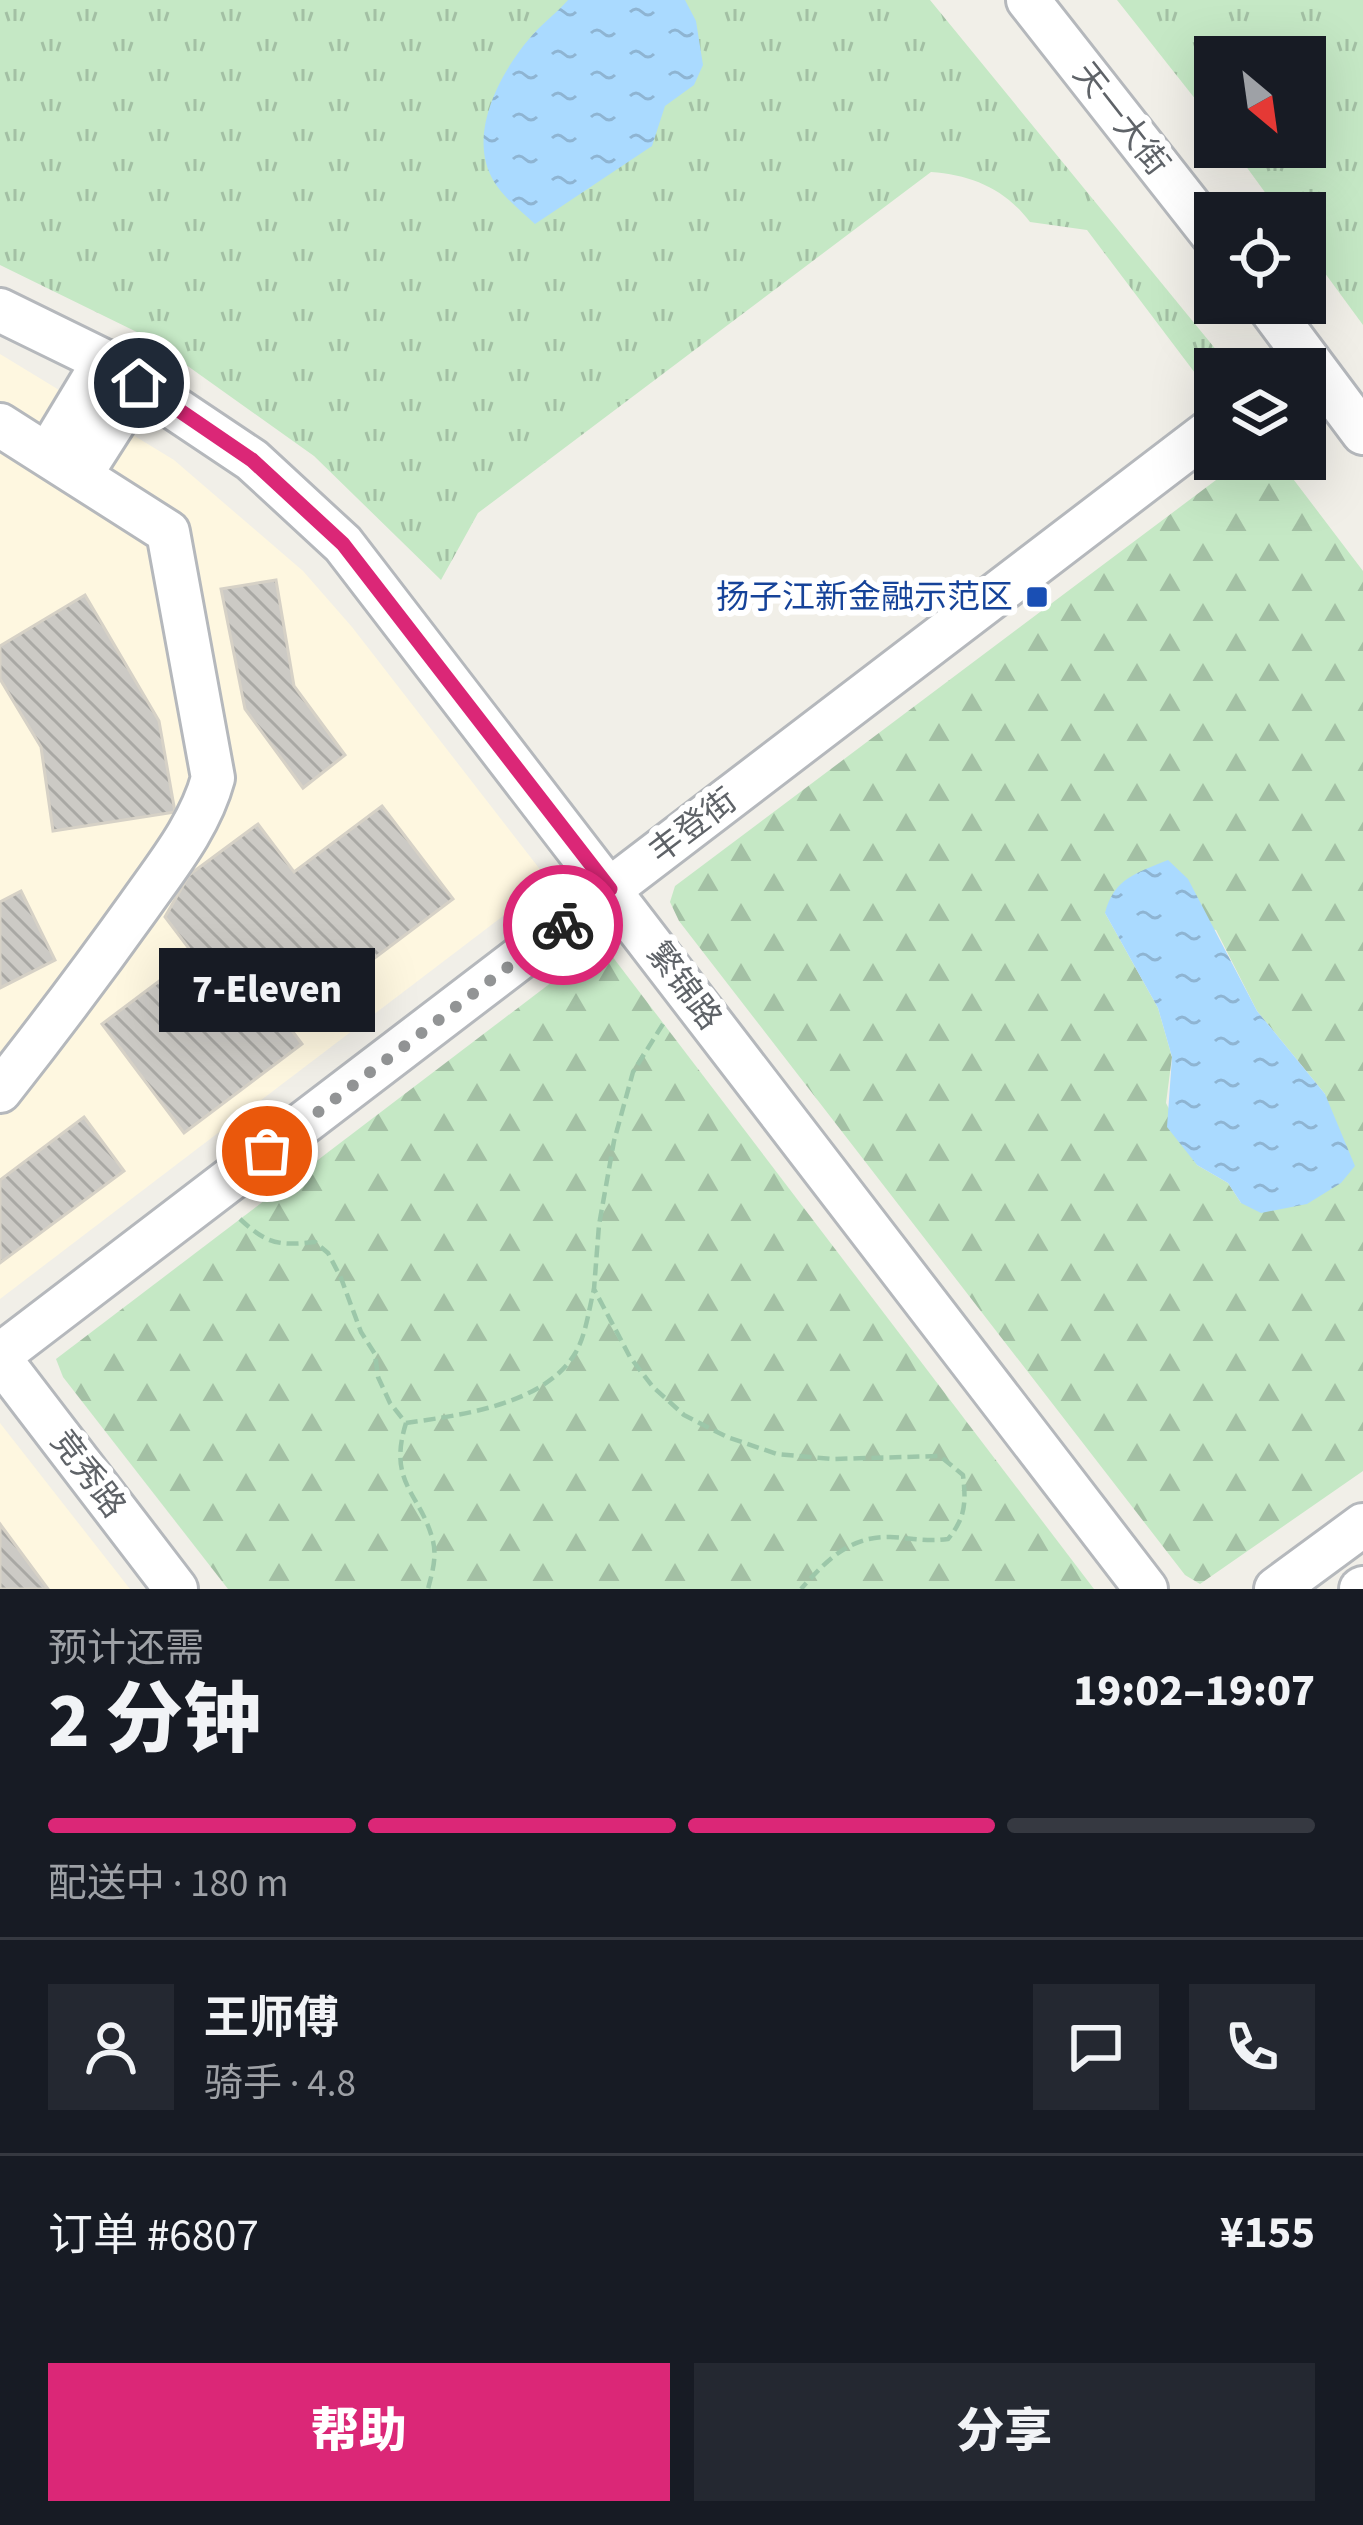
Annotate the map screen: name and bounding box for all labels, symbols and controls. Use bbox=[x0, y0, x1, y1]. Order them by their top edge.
north arrow bbox=[1194, 36, 1326, 168]
map controls bbox=[1194, 36, 1326, 480]
street label: 天一大街 bbox=[1062, 53, 1180, 185]
button: locate bbox=[1194, 192, 1326, 324]
pin bbox=[88, 332, 190, 434]
button: layers bbox=[1194, 348, 1326, 480]
icon: home bbox=[106, 350, 172, 416]
place label: 扬子江新金融示范区 bbox=[716, 574, 1013, 621]
marker: 扬子江新金融示范区 bbox=[1024, 584, 1050, 610]
street label: 丰登街 bbox=[639, 777, 747, 875]
courier bbox=[503, 865, 623, 985]
icon: bike bbox=[530, 892, 596, 958]
street label: 繁锦路 bbox=[635, 932, 733, 1040]
callout: 7-Eleven bbox=[159, 947, 375, 1031]
text: 7-Eleven bbox=[192, 962, 342, 1018]
pin bbox=[216, 1100, 318, 1202]
icon: bag bbox=[234, 1118, 300, 1184]
street label: 竞秀路 bbox=[39, 1420, 137, 1528]
text: 预计还需 bbox=[48, 1621, 204, 1677]
text: 19:02–19:07 bbox=[1073, 1659, 1315, 1723]
text: 2 分钟 bbox=[48, 1666, 261, 1777]
text: 配送中 · 180 m bbox=[48, 1856, 289, 1912]
button: person bbox=[48, 1984, 174, 2110]
button: chat bbox=[1033, 1984, 1159, 2110]
button: phone bbox=[1189, 1984, 1315, 2110]
text: 王师傅 bbox=[204, 1987, 339, 2051]
text: 骑手 · 4.8 bbox=[204, 2056, 356, 2112]
text: ¥155 bbox=[1220, 2201, 1315, 2265]
text: 订单 #6807 bbox=[48, 2204, 259, 2268]
button: 帮助 bbox=[48, 2363, 670, 2501]
button: 分享 bbox=[694, 2363, 1315, 2501]

